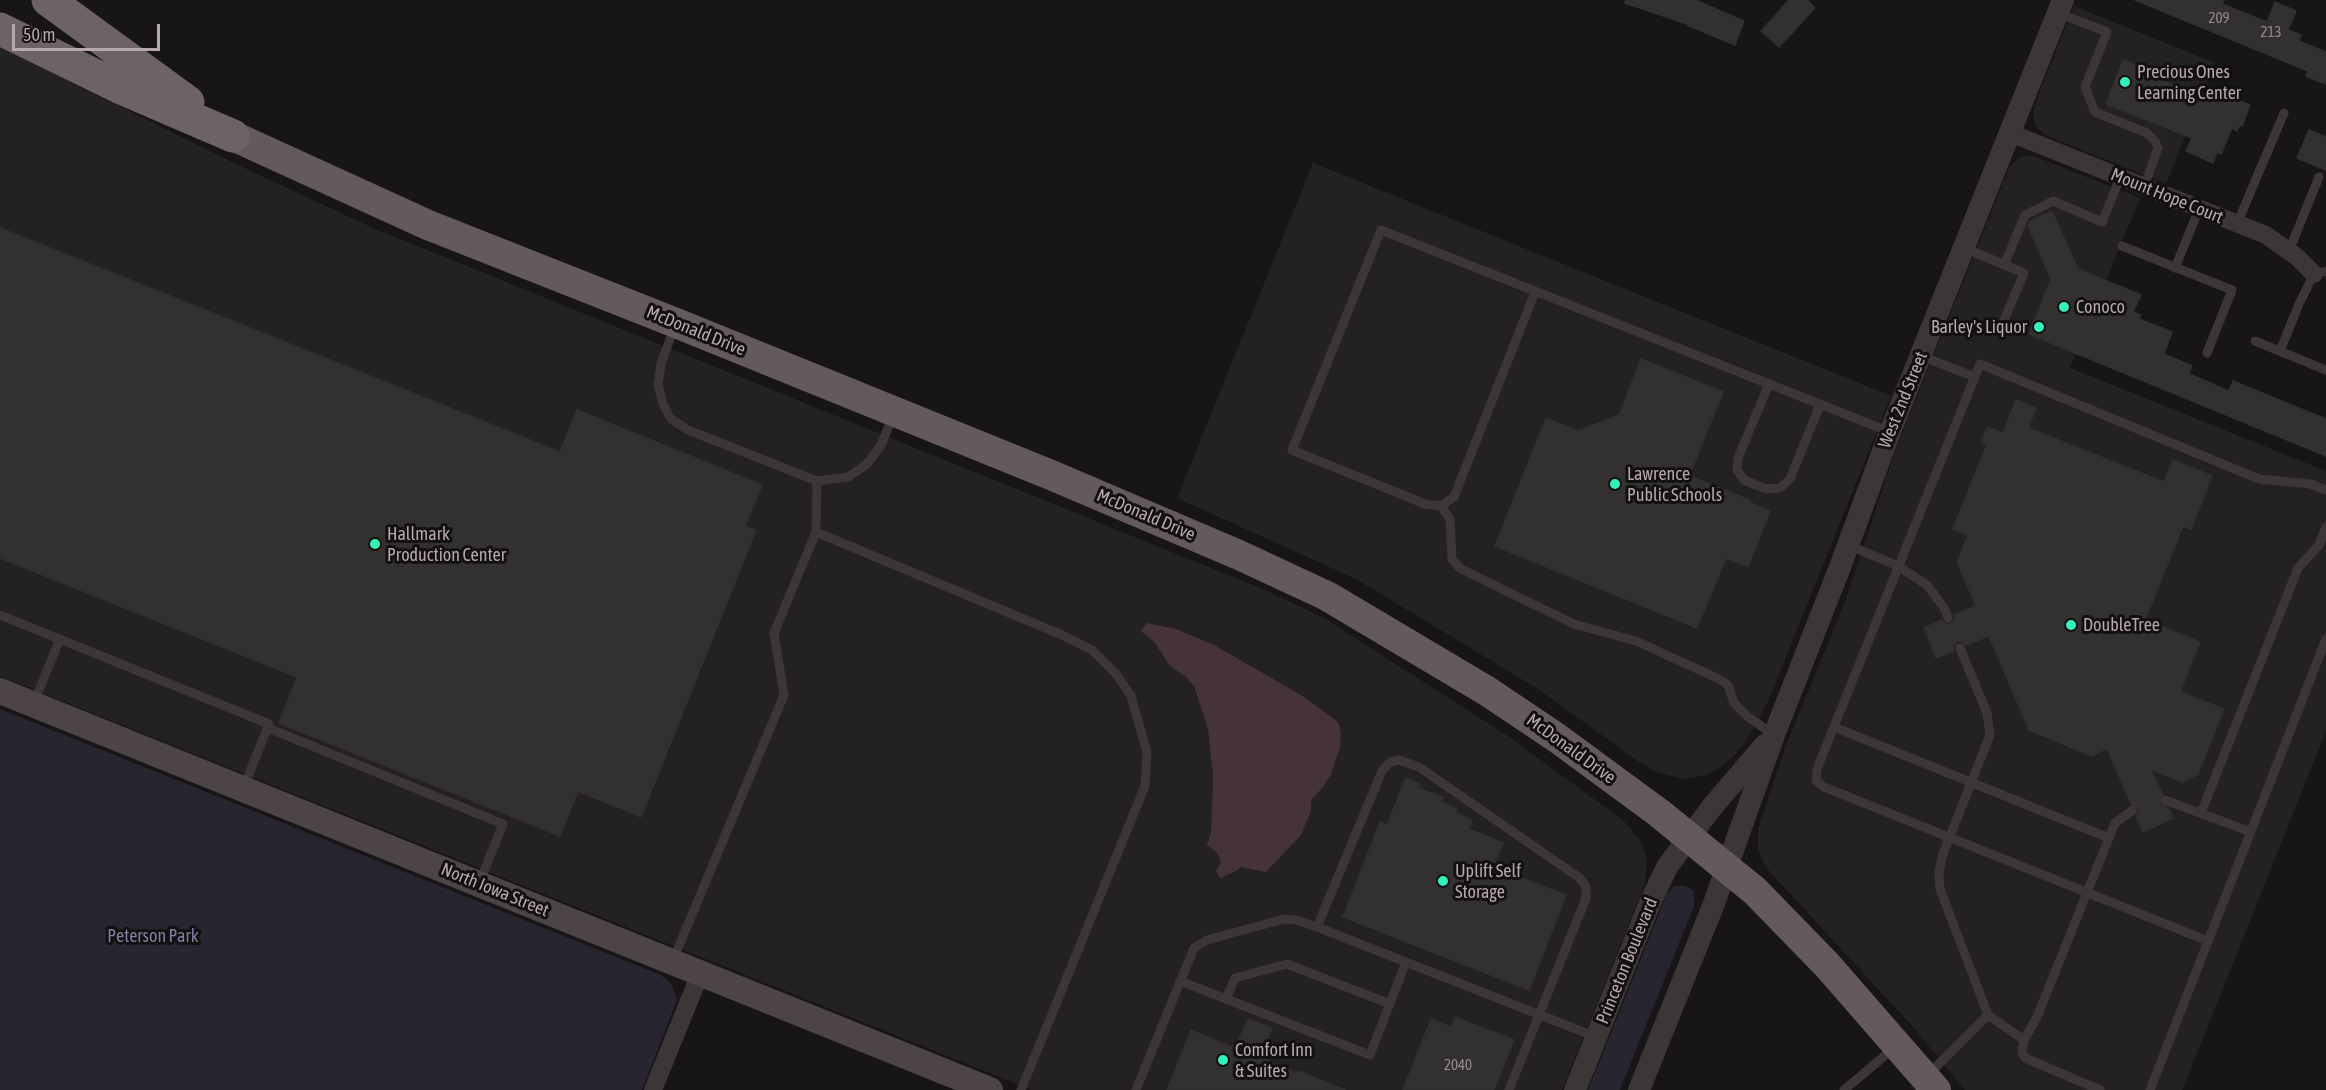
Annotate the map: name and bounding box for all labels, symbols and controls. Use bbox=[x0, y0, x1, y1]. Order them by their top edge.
house number: 209 bbox=[2208, 9, 2230, 27]
scale bar bbox=[15, 12, 164, 50]
house number: 213 bbox=[2260, 23, 2282, 41]
text: 50 m bbox=[23, 24, 55, 45]
place label: Precious Ones Learning Center bbox=[2137, 61, 2241, 104]
marker: Precious Ones Learning Center bbox=[2118, 75, 2132, 89]
street label: Mount Hope Court bbox=[2108, 164, 2226, 228]
place label: Conoco bbox=[2076, 296, 2125, 318]
marker: Conoco bbox=[2057, 300, 2071, 314]
street label: McDonald Drive bbox=[643, 301, 749, 361]
place label: Barley's Liquor bbox=[1931, 316, 2027, 338]
marker: Barley's Liquor bbox=[2032, 320, 2046, 334]
street label: West 2nd Street bbox=[1874, 348, 1932, 452]
place label: Lawrence Public Schools bbox=[1627, 463, 1722, 506]
marker: Lawrence Public Schools bbox=[1608, 477, 1622, 491]
street label: McDonald Drive bbox=[1094, 485, 1198, 545]
place label: Hallmark Production Center bbox=[387, 523, 506, 566]
marker: Hallmark Production Center bbox=[368, 537, 382, 551]
place label: DoubleTree bbox=[2083, 614, 2160, 636]
marker: DoubleTree bbox=[2064, 618, 2078, 632]
street label: McDonald Drive bbox=[1522, 709, 1620, 789]
street label: North Iowa Street bbox=[438, 859, 552, 921]
place label: Uplift Self Storage bbox=[1455, 860, 1521, 902]
marker: Uplift Self Storage bbox=[1436, 874, 1450, 888]
street label: Princeton Boulevard bbox=[1592, 895, 1662, 1027]
park label: Peterson Park bbox=[107, 925, 199, 947]
place label: Comfort Inn & Suites bbox=[1235, 1039, 1313, 1082]
marker: Comfort Inn & Suites bbox=[1216, 1053, 1230, 1067]
house number: 2040 bbox=[1444, 1056, 1472, 1074]

